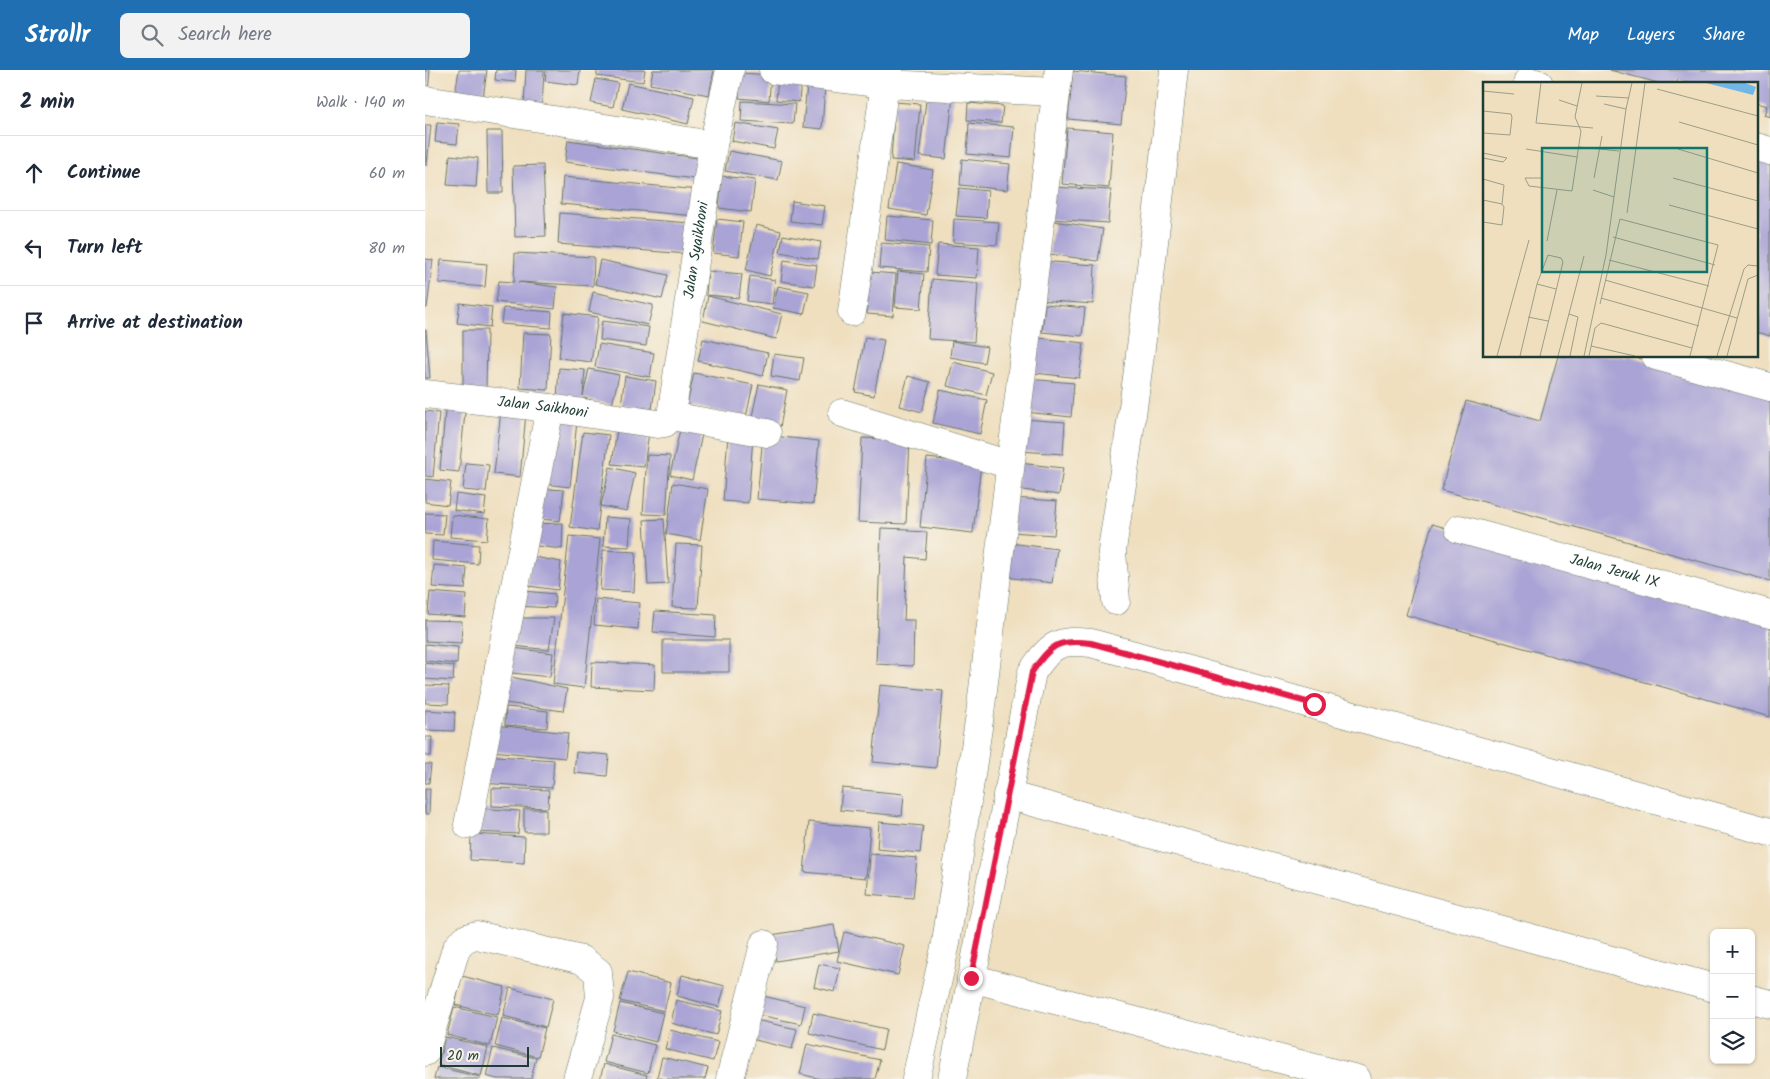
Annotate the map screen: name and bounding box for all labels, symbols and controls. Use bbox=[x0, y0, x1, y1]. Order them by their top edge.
search box bbox=[120, 13, 470, 58]
text: Strollr bbox=[25, 16, 90, 55]
text: Search here bbox=[178, 20, 272, 50]
icon: search bbox=[138, 21, 166, 49]
text: Map bbox=[1568, 21, 1599, 50]
text: Layers bbox=[1627, 21, 1675, 50]
text: Share bbox=[1703, 21, 1745, 50]
inset map bbox=[1483, 82, 1757, 358]
text: 2 min bbox=[20, 86, 75, 119]
text: Walk · 140 m bbox=[316, 90, 405, 115]
text: Continue bbox=[67, 158, 140, 188]
icon: ahead bbox=[20, 159, 48, 187]
text: 60 m bbox=[369, 161, 405, 186]
street label: Jalan Syaikhoni bbox=[677, 199, 716, 300]
text: Turn left bbox=[67, 233, 142, 263]
icon: left bbox=[20, 234, 48, 262]
text: 80 m bbox=[368, 236, 405, 261]
text: Arrive at destination bbox=[67, 308, 243, 338]
icon: arrive bbox=[20, 309, 48, 337]
street label: Jalan Saikhoni bbox=[496, 390, 590, 426]
street label: Jalan Jeruk IX bbox=[1567, 548, 1662, 595]
route start bbox=[1303, 693, 1326, 716]
map controls bbox=[1710, 929, 1755, 1064]
button: + bbox=[1710, 929, 1755, 974]
route end bbox=[960, 967, 983, 990]
button: − bbox=[1710, 974, 1755, 1019]
button: layers bbox=[1710, 1019, 1755, 1064]
scale bar bbox=[440, 1044, 529, 1067]
text: 20 m bbox=[447, 1045, 479, 1067]

